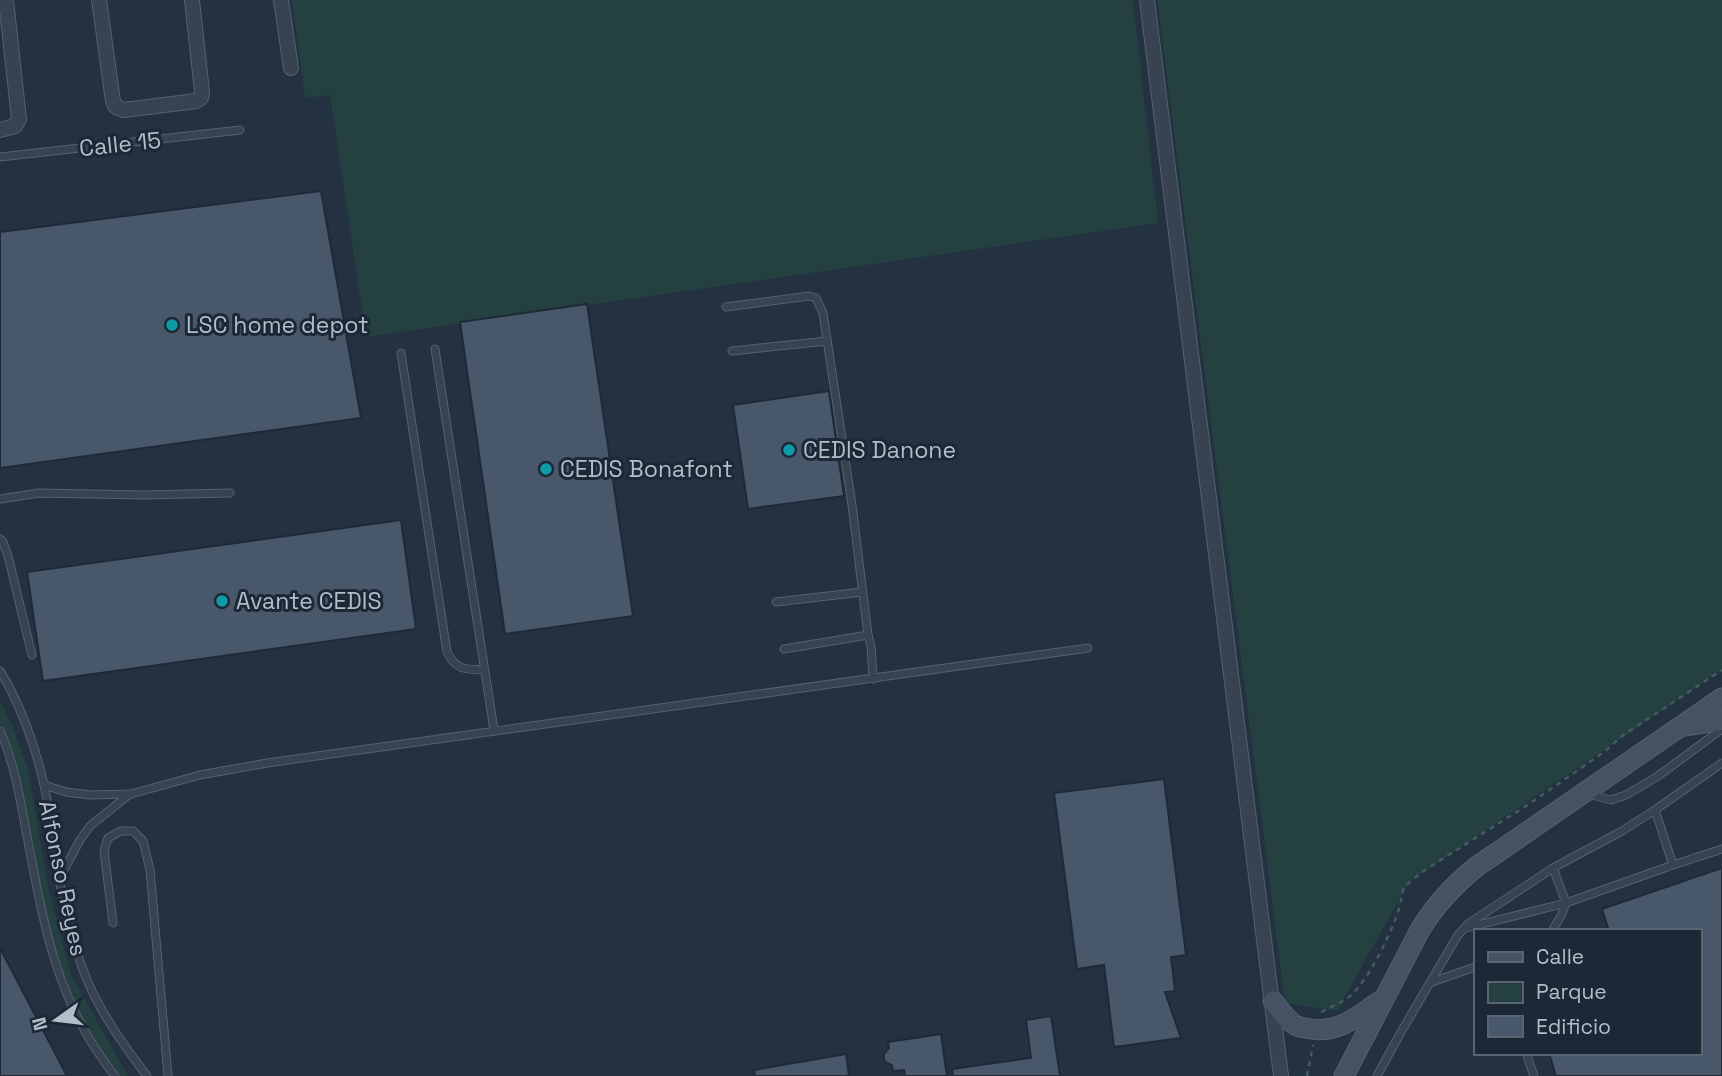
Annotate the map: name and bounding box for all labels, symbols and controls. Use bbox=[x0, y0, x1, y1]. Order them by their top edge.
street label: Calle 15 bbox=[78, 125, 162, 163]
place label: LSC home depot bbox=[186, 310, 369, 340]
marker: LSC home depot bbox=[164, 317, 180, 333]
place label: CEDIS Danone bbox=[803, 435, 956, 465]
marker: CEDIS Danone bbox=[781, 442, 797, 458]
place label: CEDIS Bonafont bbox=[560, 454, 733, 484]
marker: CEDIS Bonafont bbox=[538, 461, 554, 477]
place label: Avante CEDIS bbox=[236, 586, 382, 616]
marker: Avante CEDIS bbox=[214, 593, 230, 609]
street label: Alfonso Reyes bbox=[32, 797, 94, 959]
legend bbox=[1474, 929, 1701, 1055]
text: Calle bbox=[1536, 943, 1584, 970]
text: Parque bbox=[1536, 978, 1607, 1005]
north arrow bbox=[21, 985, 91, 1055]
text: Edificio bbox=[1536, 1013, 1611, 1040]
text: N bbox=[26, 1015, 54, 1033]

